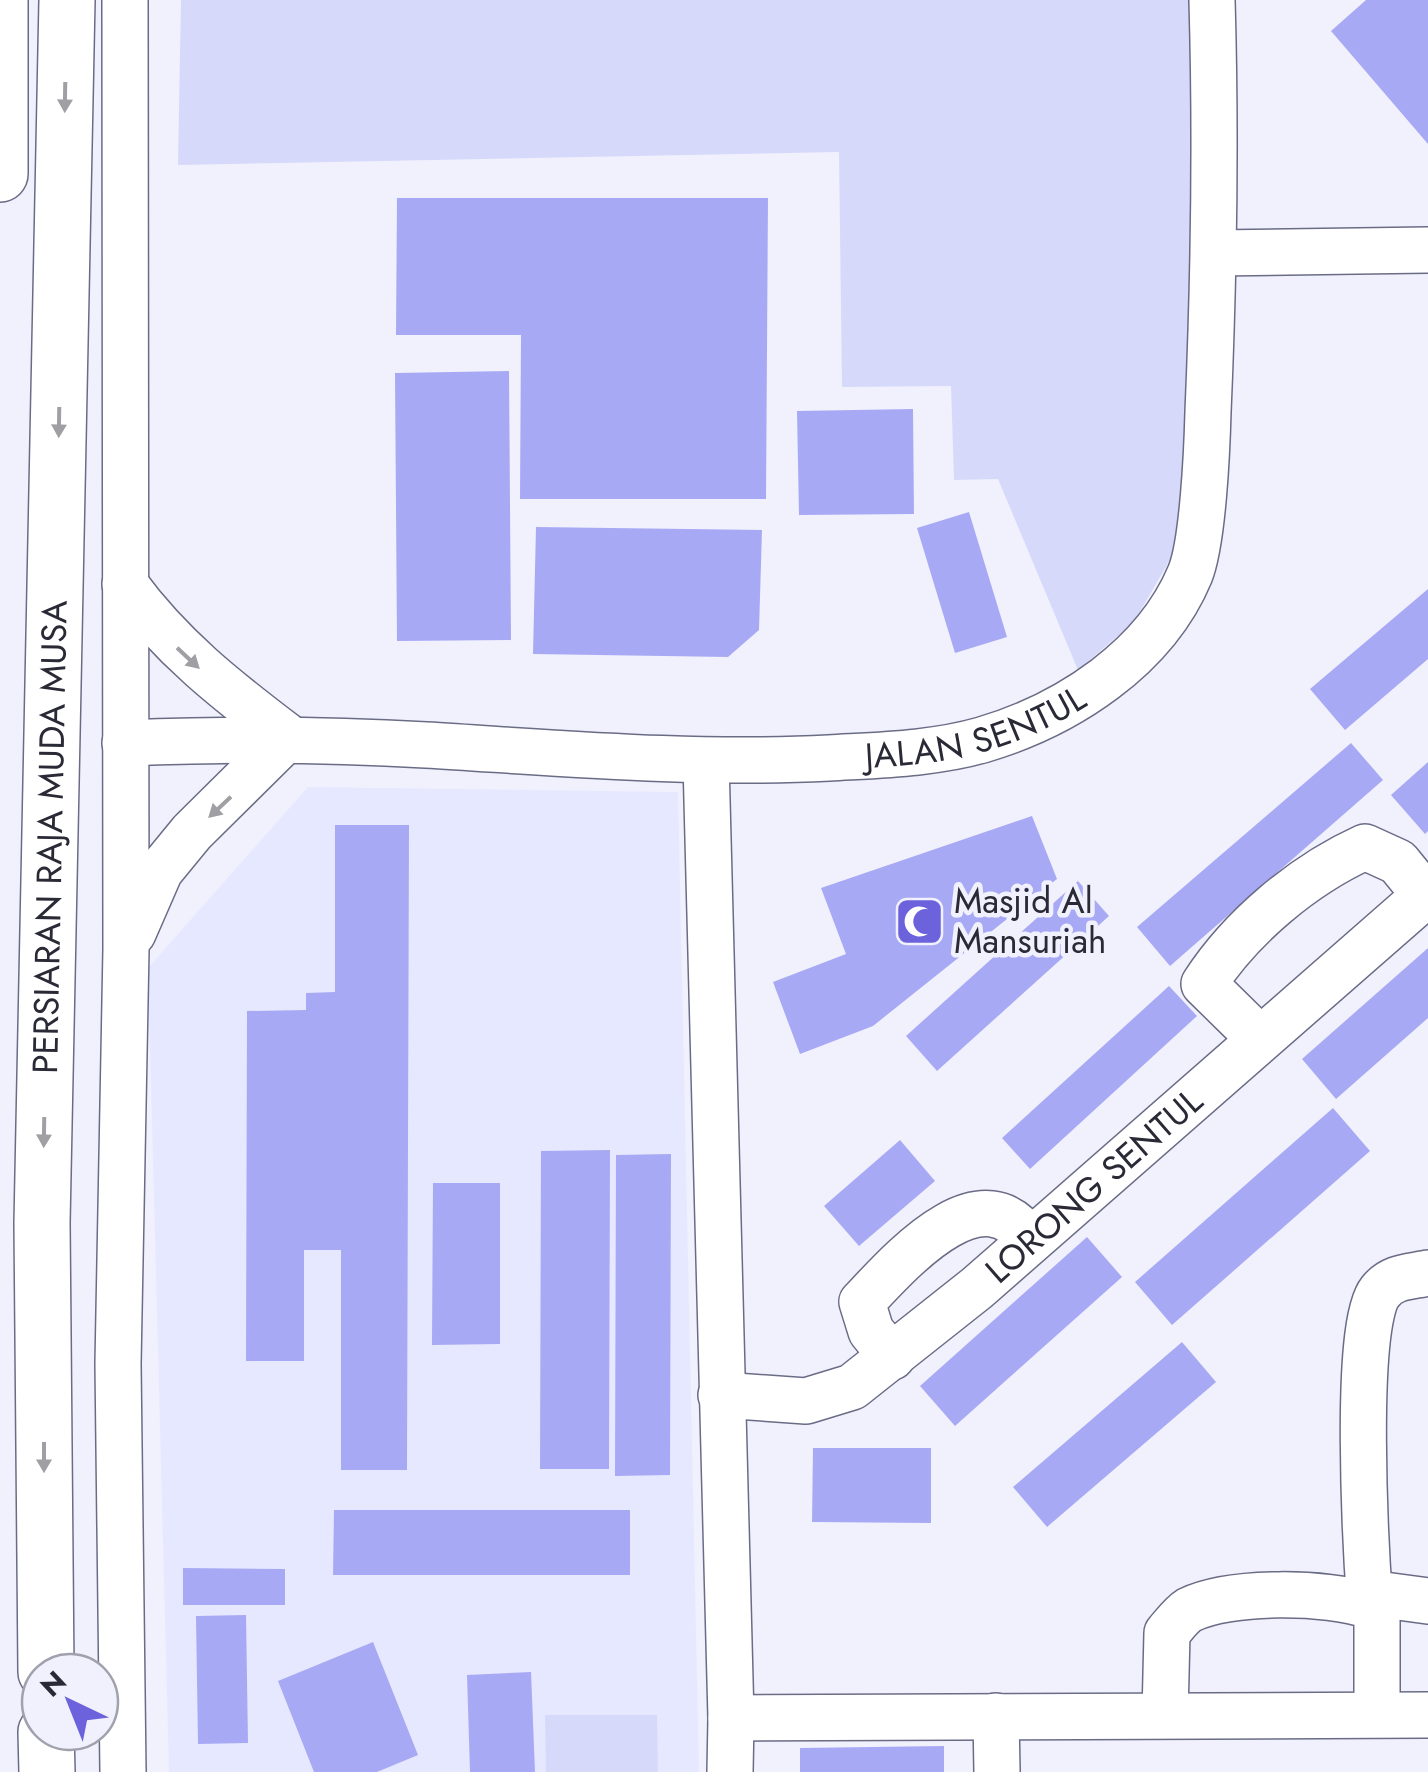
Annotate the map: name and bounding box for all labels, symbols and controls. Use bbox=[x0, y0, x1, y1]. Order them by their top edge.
one-way arrow bbox=[57, 82, 73, 114]
one-way arrow bbox=[50, 407, 66, 439]
street label: PERSIARAN RAJA MUDA MUSA bbox=[20, 600, 80, 1074]
one-way arrow bbox=[176, 646, 200, 669]
street label: JALAN SENTUL bbox=[860, 673, 1096, 781]
one-way arrow bbox=[208, 795, 232, 818]
place label: Masjid Al Mansuriah bbox=[954, 876, 1106, 966]
mosque icon: Masjid Al Mansuriah bbox=[893, 895, 945, 947]
street label: LORONG SENTUL bbox=[974, 1076, 1213, 1295]
one-way arrow bbox=[36, 1117, 52, 1149]
one-way arrow bbox=[36, 1442, 52, 1474]
north arrow bbox=[20, 1652, 120, 1752]
text: N bbox=[31, 1662, 75, 1707]

